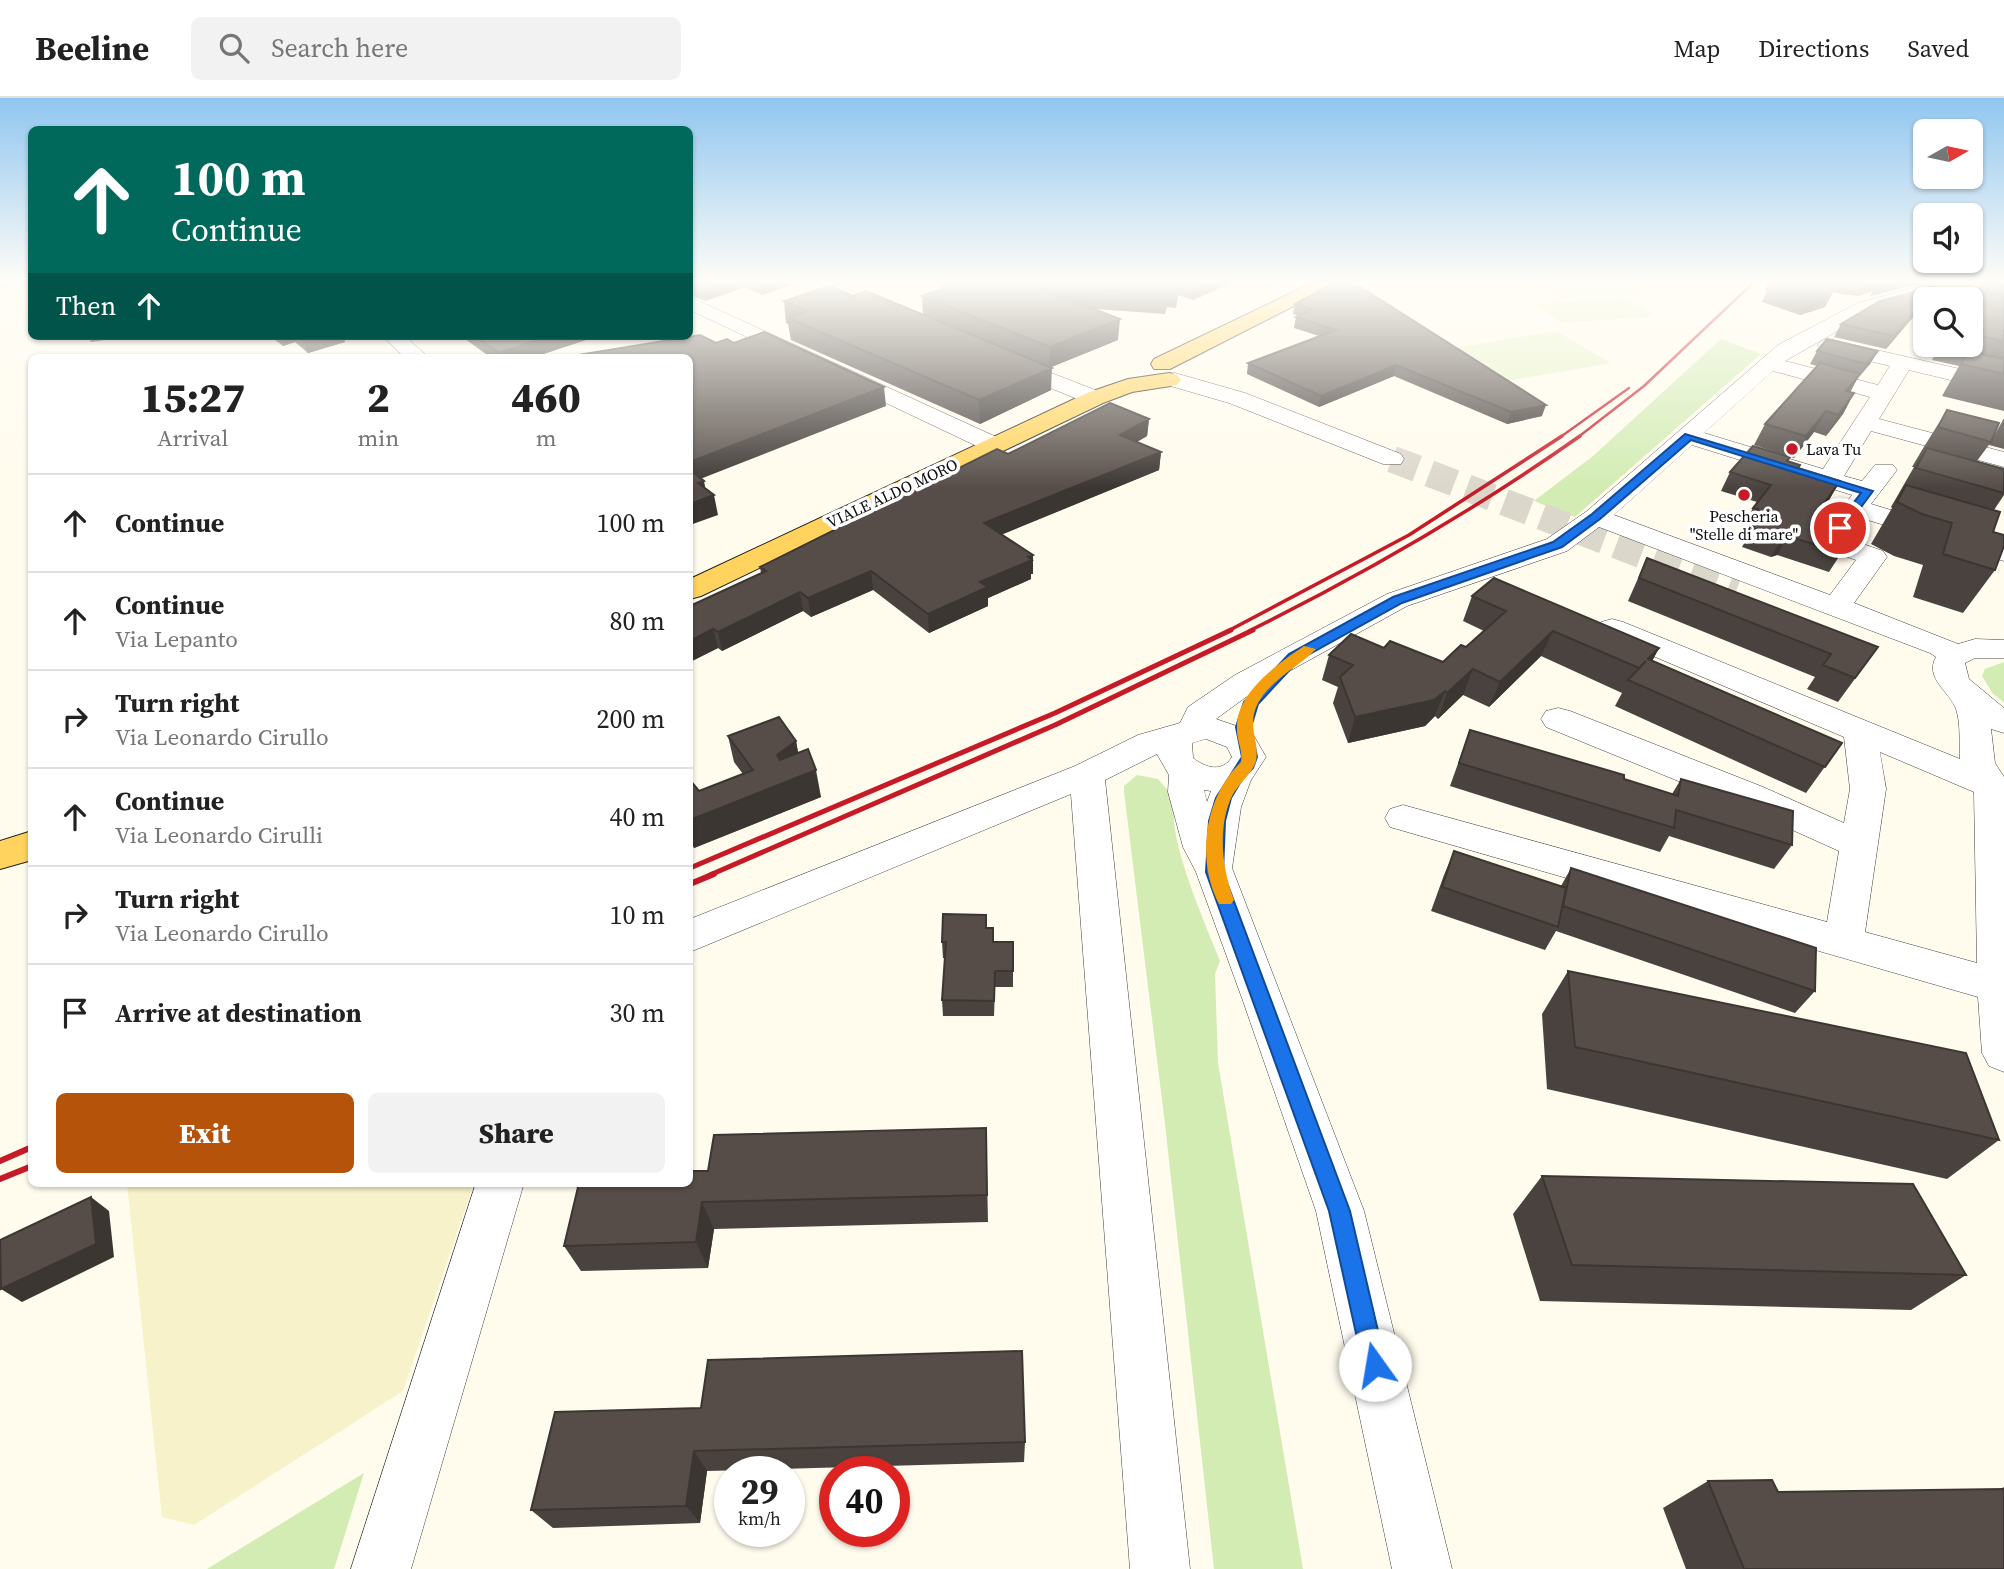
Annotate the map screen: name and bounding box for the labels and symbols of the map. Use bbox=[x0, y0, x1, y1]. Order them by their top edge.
north arrow bbox=[1913, 119, 1983, 189]
place label: Lava Tu bbox=[1806, 438, 1861, 460]
marker: Lava Tu bbox=[1784, 441, 1800, 457]
street label: VIALE ALDO MORO bbox=[823, 453, 961, 533]
marker: Pescheria "Stelle di mare" bbox=[1736, 487, 1752, 503]
pin bbox=[1810, 498, 1870, 558]
place label: Pescheria "Stelle di mare" bbox=[1690, 505, 1798, 545]
position arrow bbox=[1338, 1328, 1412, 1402]
speed limit sign: 40 bbox=[819, 1456, 910, 1547]

